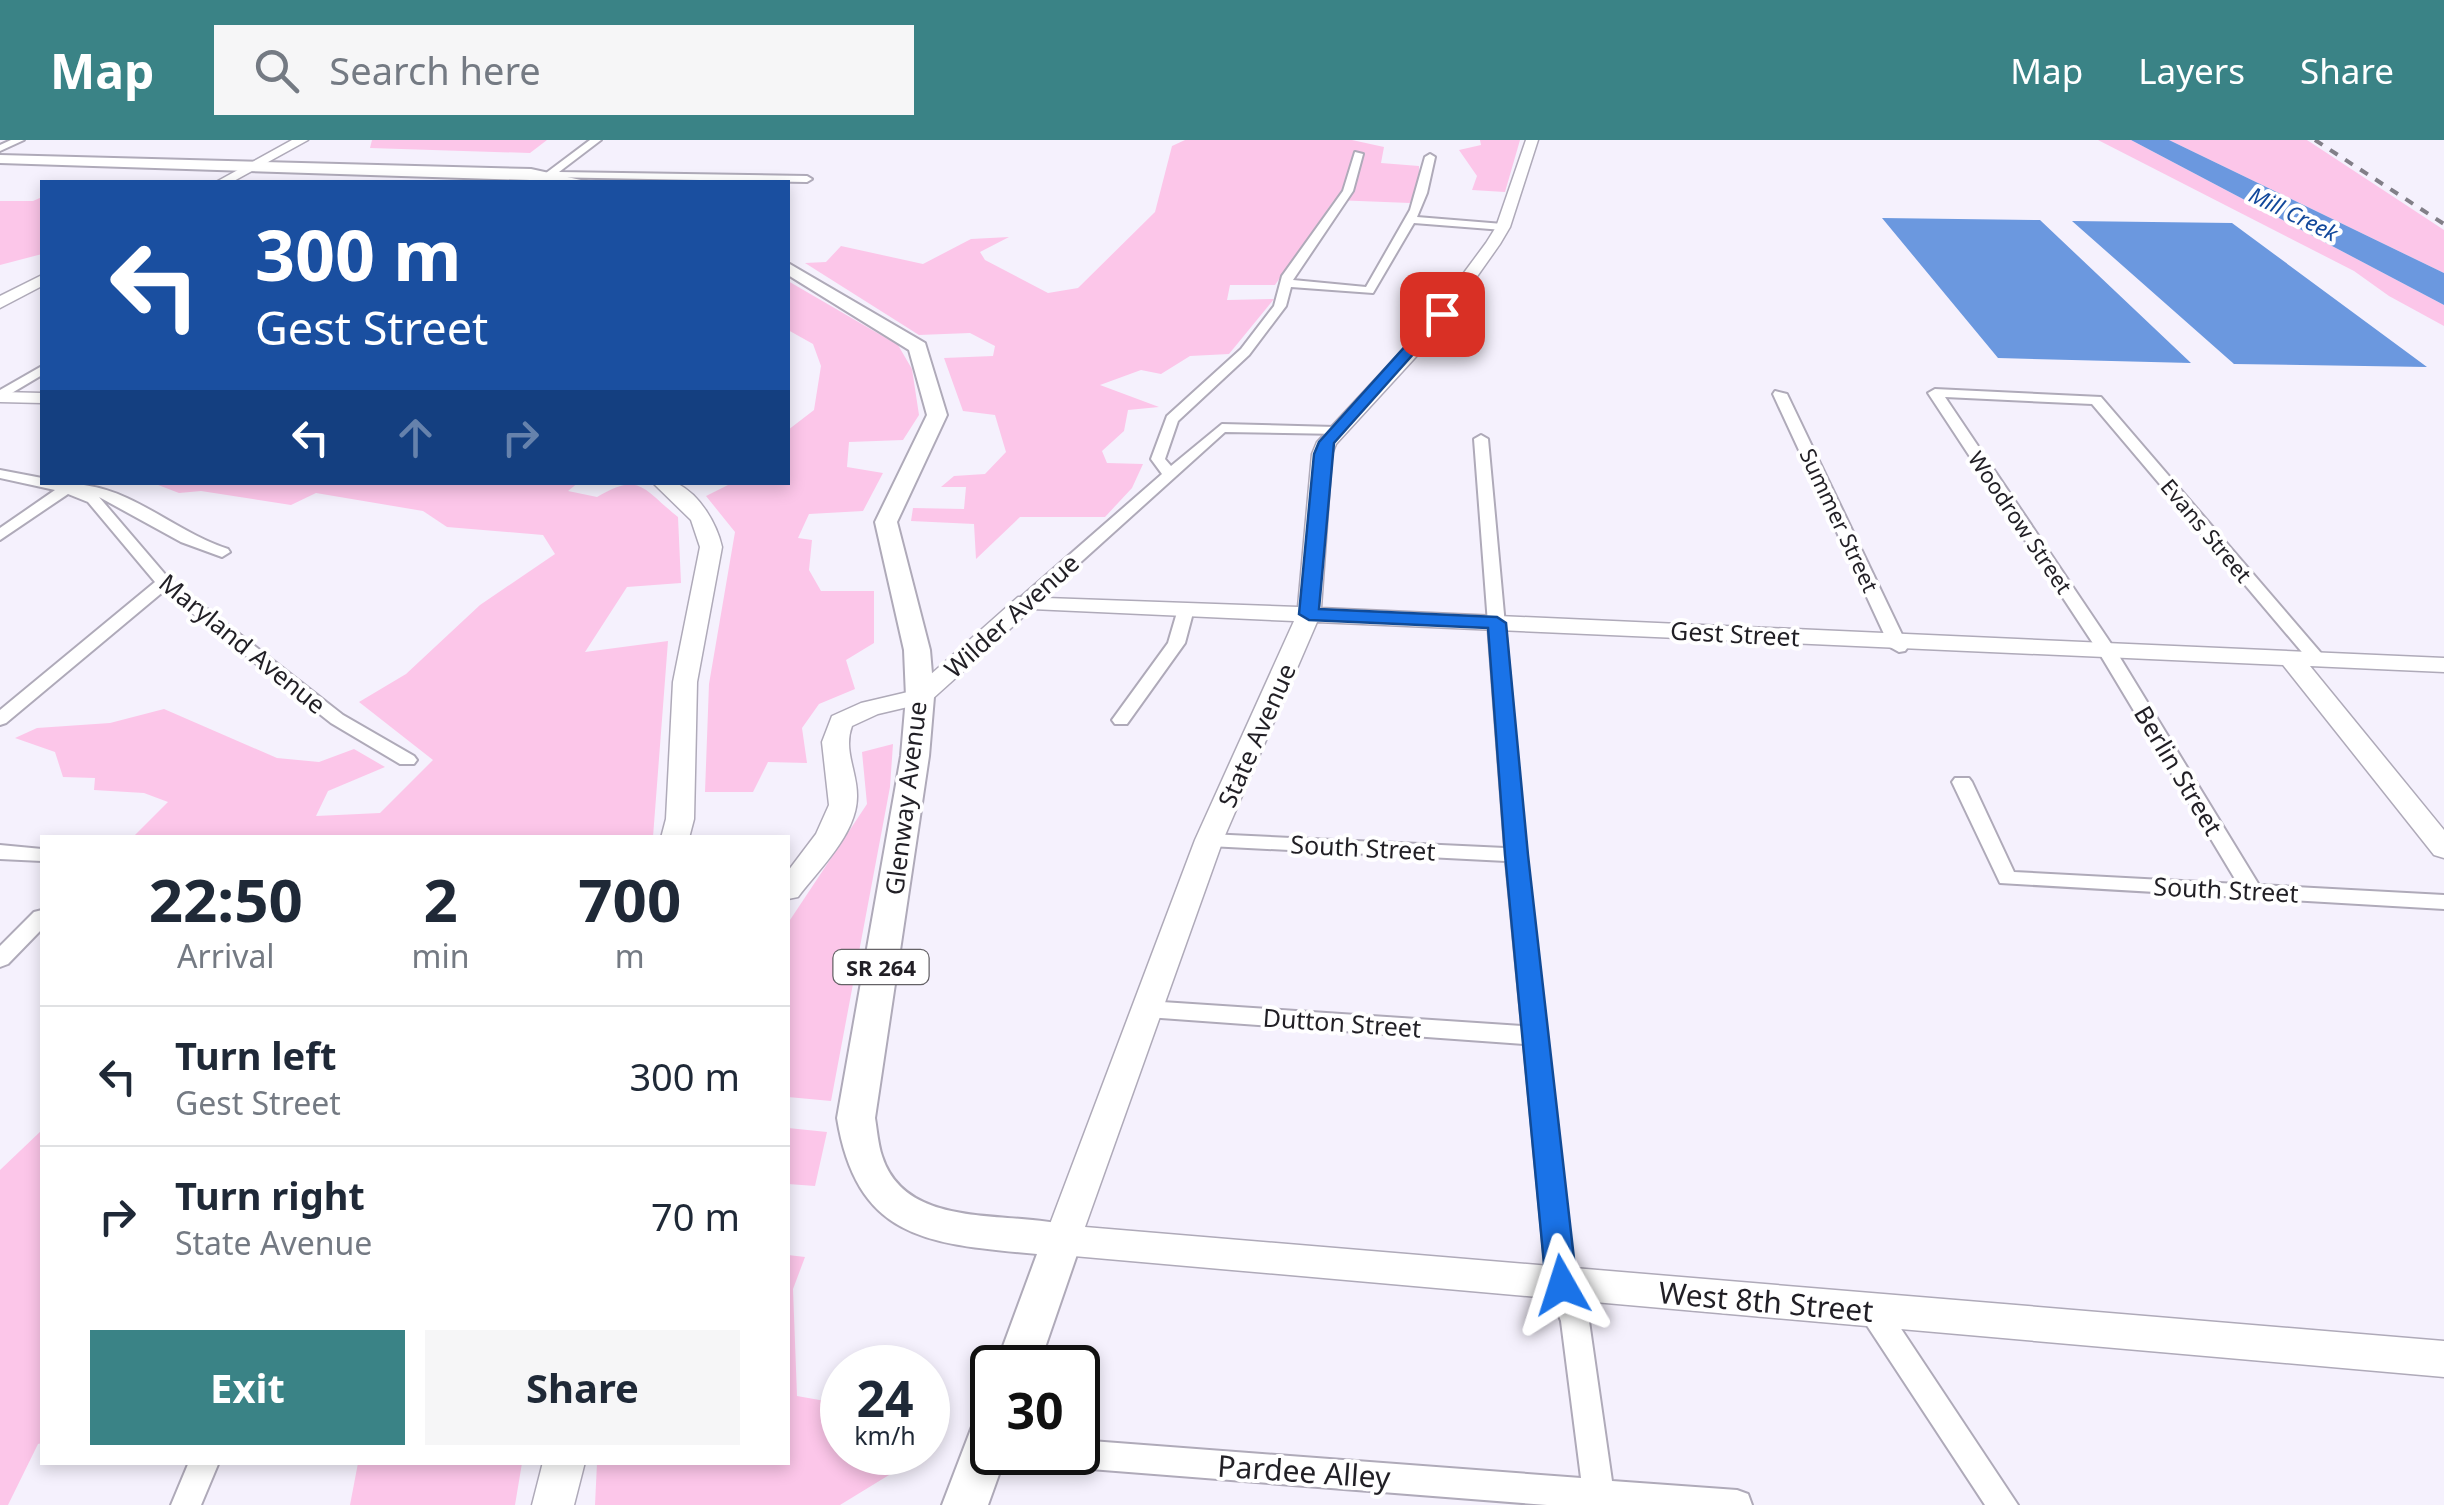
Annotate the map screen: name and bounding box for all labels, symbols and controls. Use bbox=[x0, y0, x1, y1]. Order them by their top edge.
search box bbox=[214, 25, 914, 115]
text: Map bbox=[50, 38, 154, 103]
icon: search bbox=[249, 43, 304, 98]
text: Search here bbox=[329, 44, 541, 96]
text: Map bbox=[2010, 47, 2083, 94]
text: Layers bbox=[2138, 47, 2245, 94]
text: Share bbox=[2300, 47, 2394, 94]
water label: Mill Creek bbox=[2245, 179, 2344, 248]
text: 300 m bbox=[255, 206, 462, 302]
icon: left bbox=[90, 220, 220, 350]
pin bbox=[1400, 272, 1485, 357]
icon: arrive bbox=[1415, 287, 1470, 342]
text: Gest Street bbox=[255, 297, 488, 358]
icon: left bbox=[283, 410, 338, 465]
icon: ahead bbox=[388, 410, 443, 465]
icon: right bbox=[493, 410, 548, 465]
street label: Summer Street bbox=[1794, 443, 1886, 597]
street label: Woodrow Street bbox=[1962, 445, 2080, 599]
street label: Evans Street bbox=[2155, 472, 2259, 588]
street label: Wilder Avenue bbox=[936, 545, 1086, 685]
street label: Maryland Avenue bbox=[153, 565, 333, 721]
street label: Gest Street bbox=[1669, 613, 1801, 653]
street label: State Avenue bbox=[1209, 658, 1303, 812]
street label: Glenway Avenue bbox=[876, 699, 934, 897]
street label: Berlin Street bbox=[2127, 699, 2231, 841]
street label: South Street bbox=[1290, 826, 1436, 868]
text: 22:50 bbox=[149, 858, 303, 940]
text: 2 bbox=[423, 858, 458, 940]
text: 700 bbox=[578, 858, 681, 940]
street label: South Street bbox=[2153, 868, 2299, 910]
text: Arrival bbox=[177, 934, 275, 977]
text: min bbox=[412, 934, 470, 977]
text: m bbox=[615, 934, 645, 977]
road number: SR 264 bbox=[834, 950, 928, 984]
street label: Dutton Street bbox=[1262, 1000, 1422, 1044]
text: Turn left bbox=[175, 1029, 337, 1081]
icon: left bbox=[90, 1049, 145, 1104]
text: 300 m bbox=[629, 1050, 740, 1102]
text: Gest Street bbox=[175, 1081, 341, 1124]
text: Turn right bbox=[175, 1169, 365, 1221]
icon: right bbox=[90, 1189, 145, 1244]
text: 70 m bbox=[651, 1190, 740, 1242]
text: State Avenue bbox=[175, 1221, 372, 1264]
position arrow bbox=[1510, 1233, 1614, 1337]
street label: West 8th Street bbox=[1657, 1271, 1875, 1331]
button: Exit bbox=[90, 1330, 405, 1445]
button: Share bbox=[425, 1330, 740, 1445]
speed limit sign: 30 bbox=[970, 1345, 1100, 1475]
text: 24 bbox=[856, 1364, 914, 1432]
text: km/h bbox=[854, 1418, 916, 1452]
street label: Pardee Alley bbox=[1216, 1445, 1392, 1498]

